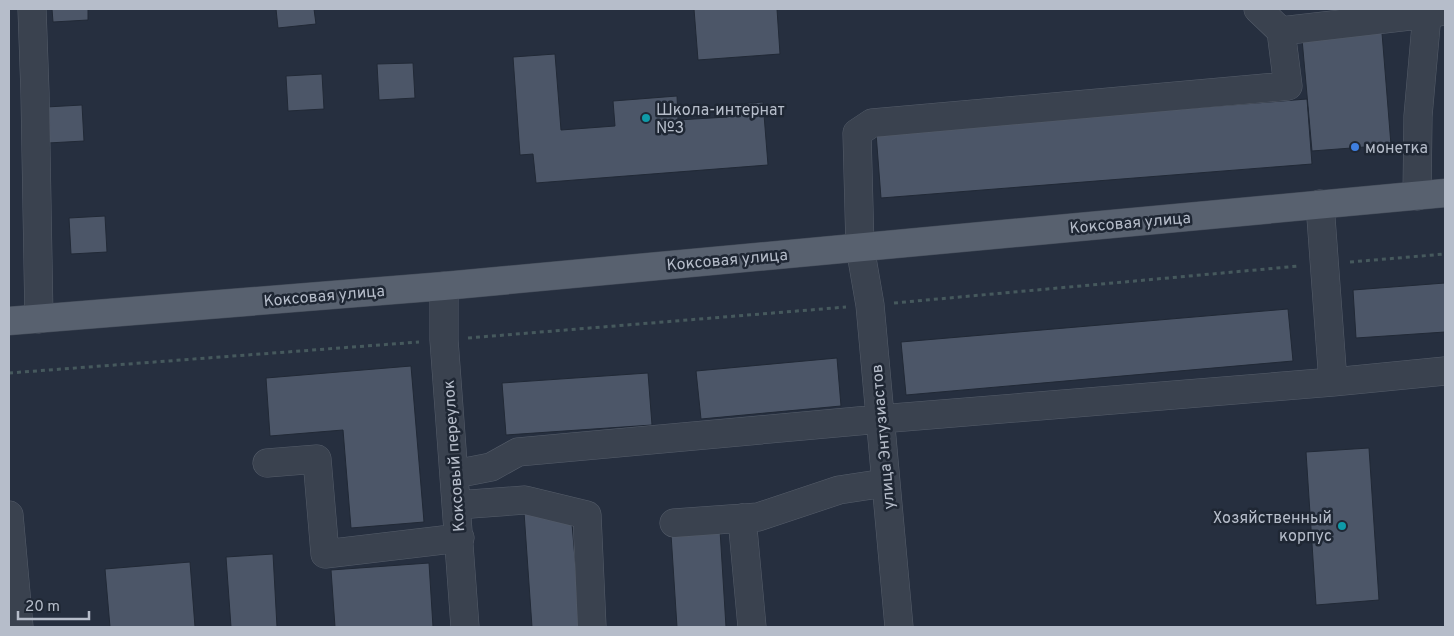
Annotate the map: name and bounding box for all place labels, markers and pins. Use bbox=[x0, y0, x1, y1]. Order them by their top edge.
place label: Школа-интернат №3 bbox=[656, 101, 785, 139]
marker: Школа-интернат №3 bbox=[640, 112, 652, 124]
place label: монетка bbox=[1365, 139, 1428, 159]
marker: монетка bbox=[1349, 141, 1361, 153]
place label: Хозяйственный корпус bbox=[1213, 509, 1332, 547]
marker: Хозяйственный корпус bbox=[1336, 520, 1348, 532]

